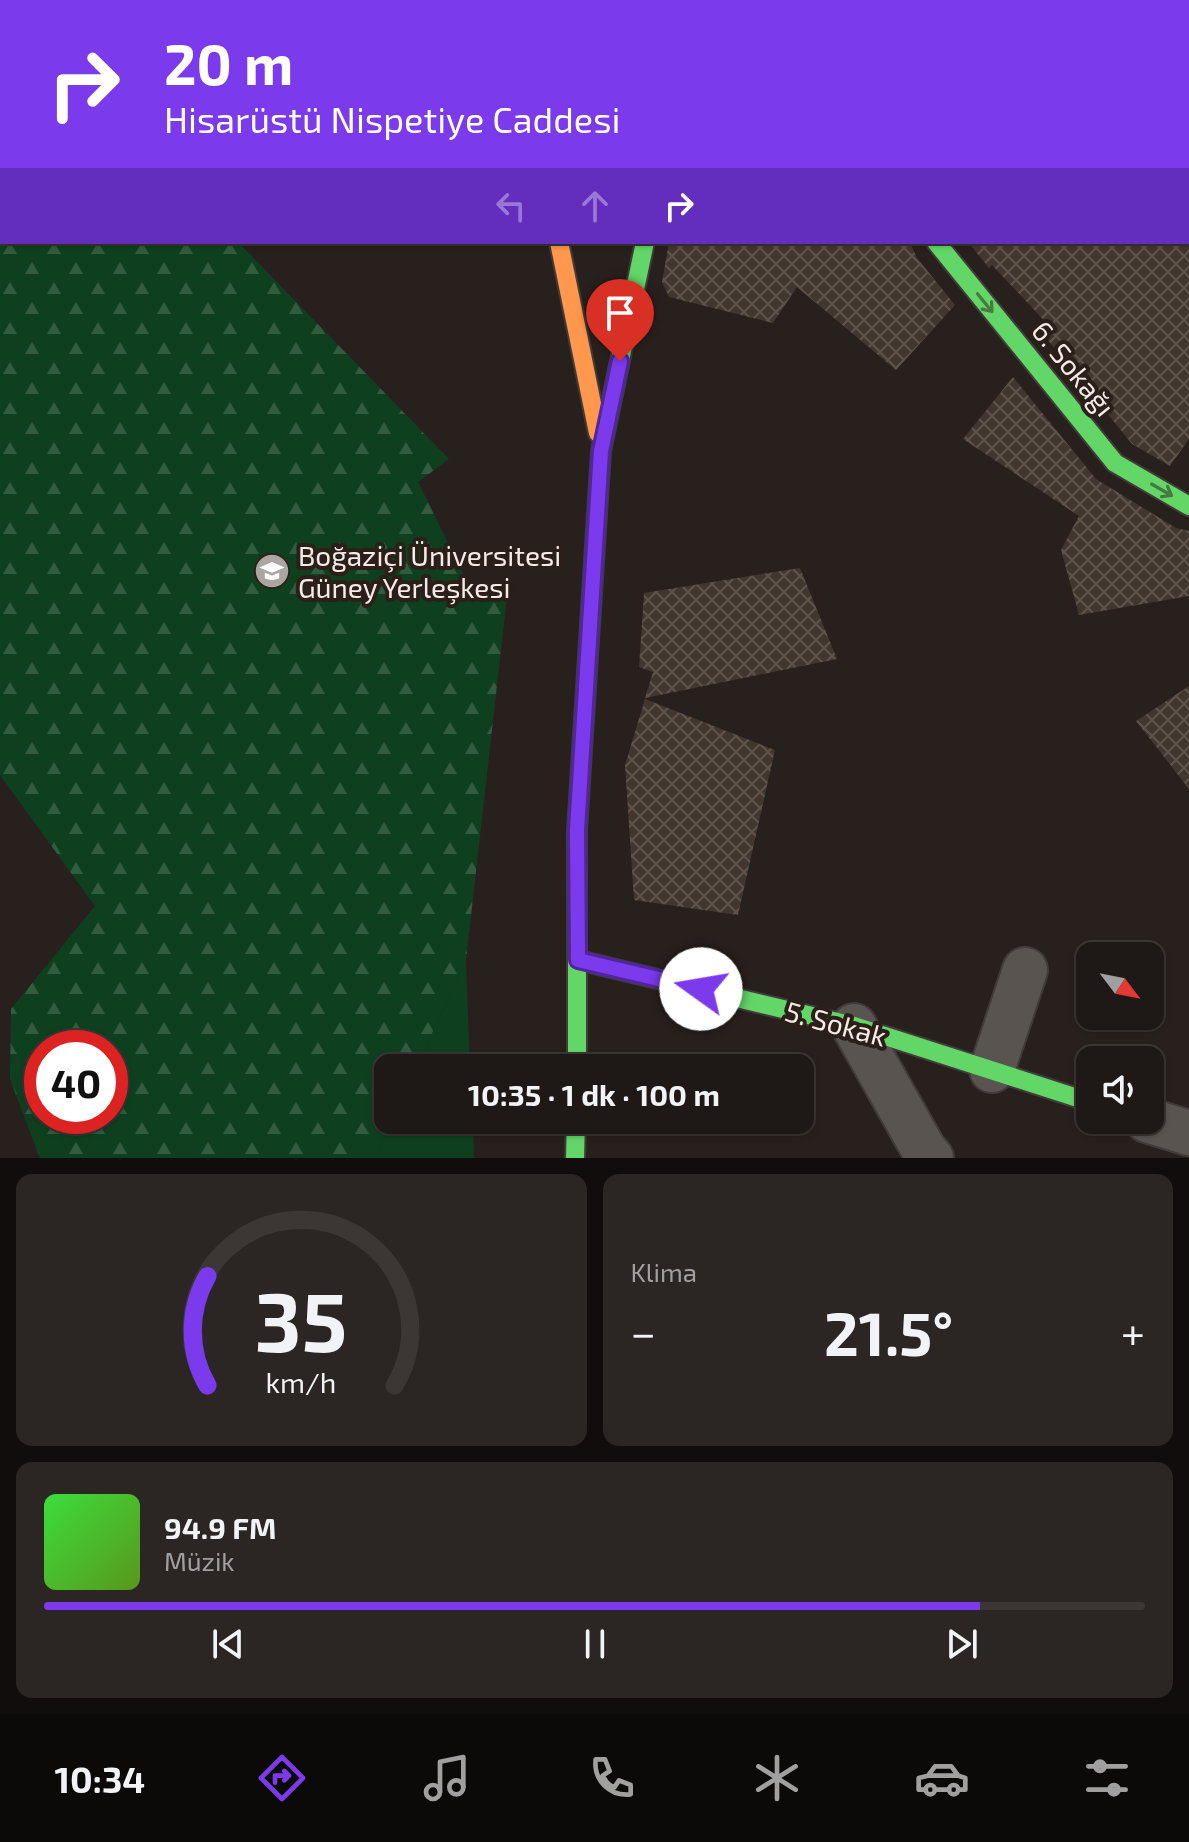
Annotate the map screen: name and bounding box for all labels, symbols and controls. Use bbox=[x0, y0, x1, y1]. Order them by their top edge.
text: 20 m bbox=[164, 29, 293, 96]
icon: right bbox=[32, 32, 136, 136]
text: Hisarüstü Nispetiye Caddesi bbox=[164, 97, 620, 140]
icon: left bbox=[489, 184, 533, 228]
icon: ahead bbox=[573, 184, 617, 228]
icon: right bbox=[657, 184, 701, 228]
pin bbox=[586, 279, 654, 361]
icon: arrive bbox=[598, 291, 642, 335]
one-way arrow bbox=[976, 292, 994, 312]
street label: 6. Sokağı bbox=[1025, 314, 1123, 422]
one-way arrow bbox=[1149, 483, 1173, 498]
place label: Boğaziçi Üniversitesi Güney Yerleşkesi bbox=[298, 538, 561, 605]
school or university icon: Boğaziçi Üniversitesi Güney Yerleşkesi bbox=[253, 552, 291, 590]
north arrow bbox=[1076, 942, 1164, 1030]
map controls bbox=[1076, 942, 1164, 1134]
position arrow bbox=[659, 947, 743, 1031]
street label: 5. Sokak bbox=[782, 993, 890, 1053]
speed limit sign: 40 bbox=[24, 1030, 128, 1134]
button: sound bbox=[1076, 1046, 1164, 1134]
text: 10:35 · 1 dk · 100 m bbox=[468, 1076, 720, 1112]
text: Klima bbox=[631, 1256, 697, 1287]
text: 35 bbox=[255, 1269, 348, 1369]
text: 21.5° bbox=[824, 1296, 953, 1368]
text: − bbox=[631, 1305, 656, 1358]
text: + bbox=[1121, 1305, 1145, 1358]
text: km/h bbox=[266, 1364, 337, 1399]
text: 94.9 FM bbox=[164, 1509, 276, 1545]
text: Müzik bbox=[164, 1545, 235, 1576]
icon: previous bbox=[206, 1622, 250, 1666]
icon: pause bbox=[573, 1622, 617, 1666]
icon: next bbox=[940, 1622, 984, 1666]
icon: directions bbox=[254, 1750, 310, 1806]
icon: music bbox=[419, 1750, 475, 1806]
icon: phone bbox=[584, 1750, 640, 1806]
icon: climate bbox=[749, 1750, 805, 1806]
icon: car bbox=[914, 1750, 970, 1806]
icon: filters bbox=[1079, 1750, 1135, 1806]
text: 10:34 bbox=[54, 1757, 145, 1800]

